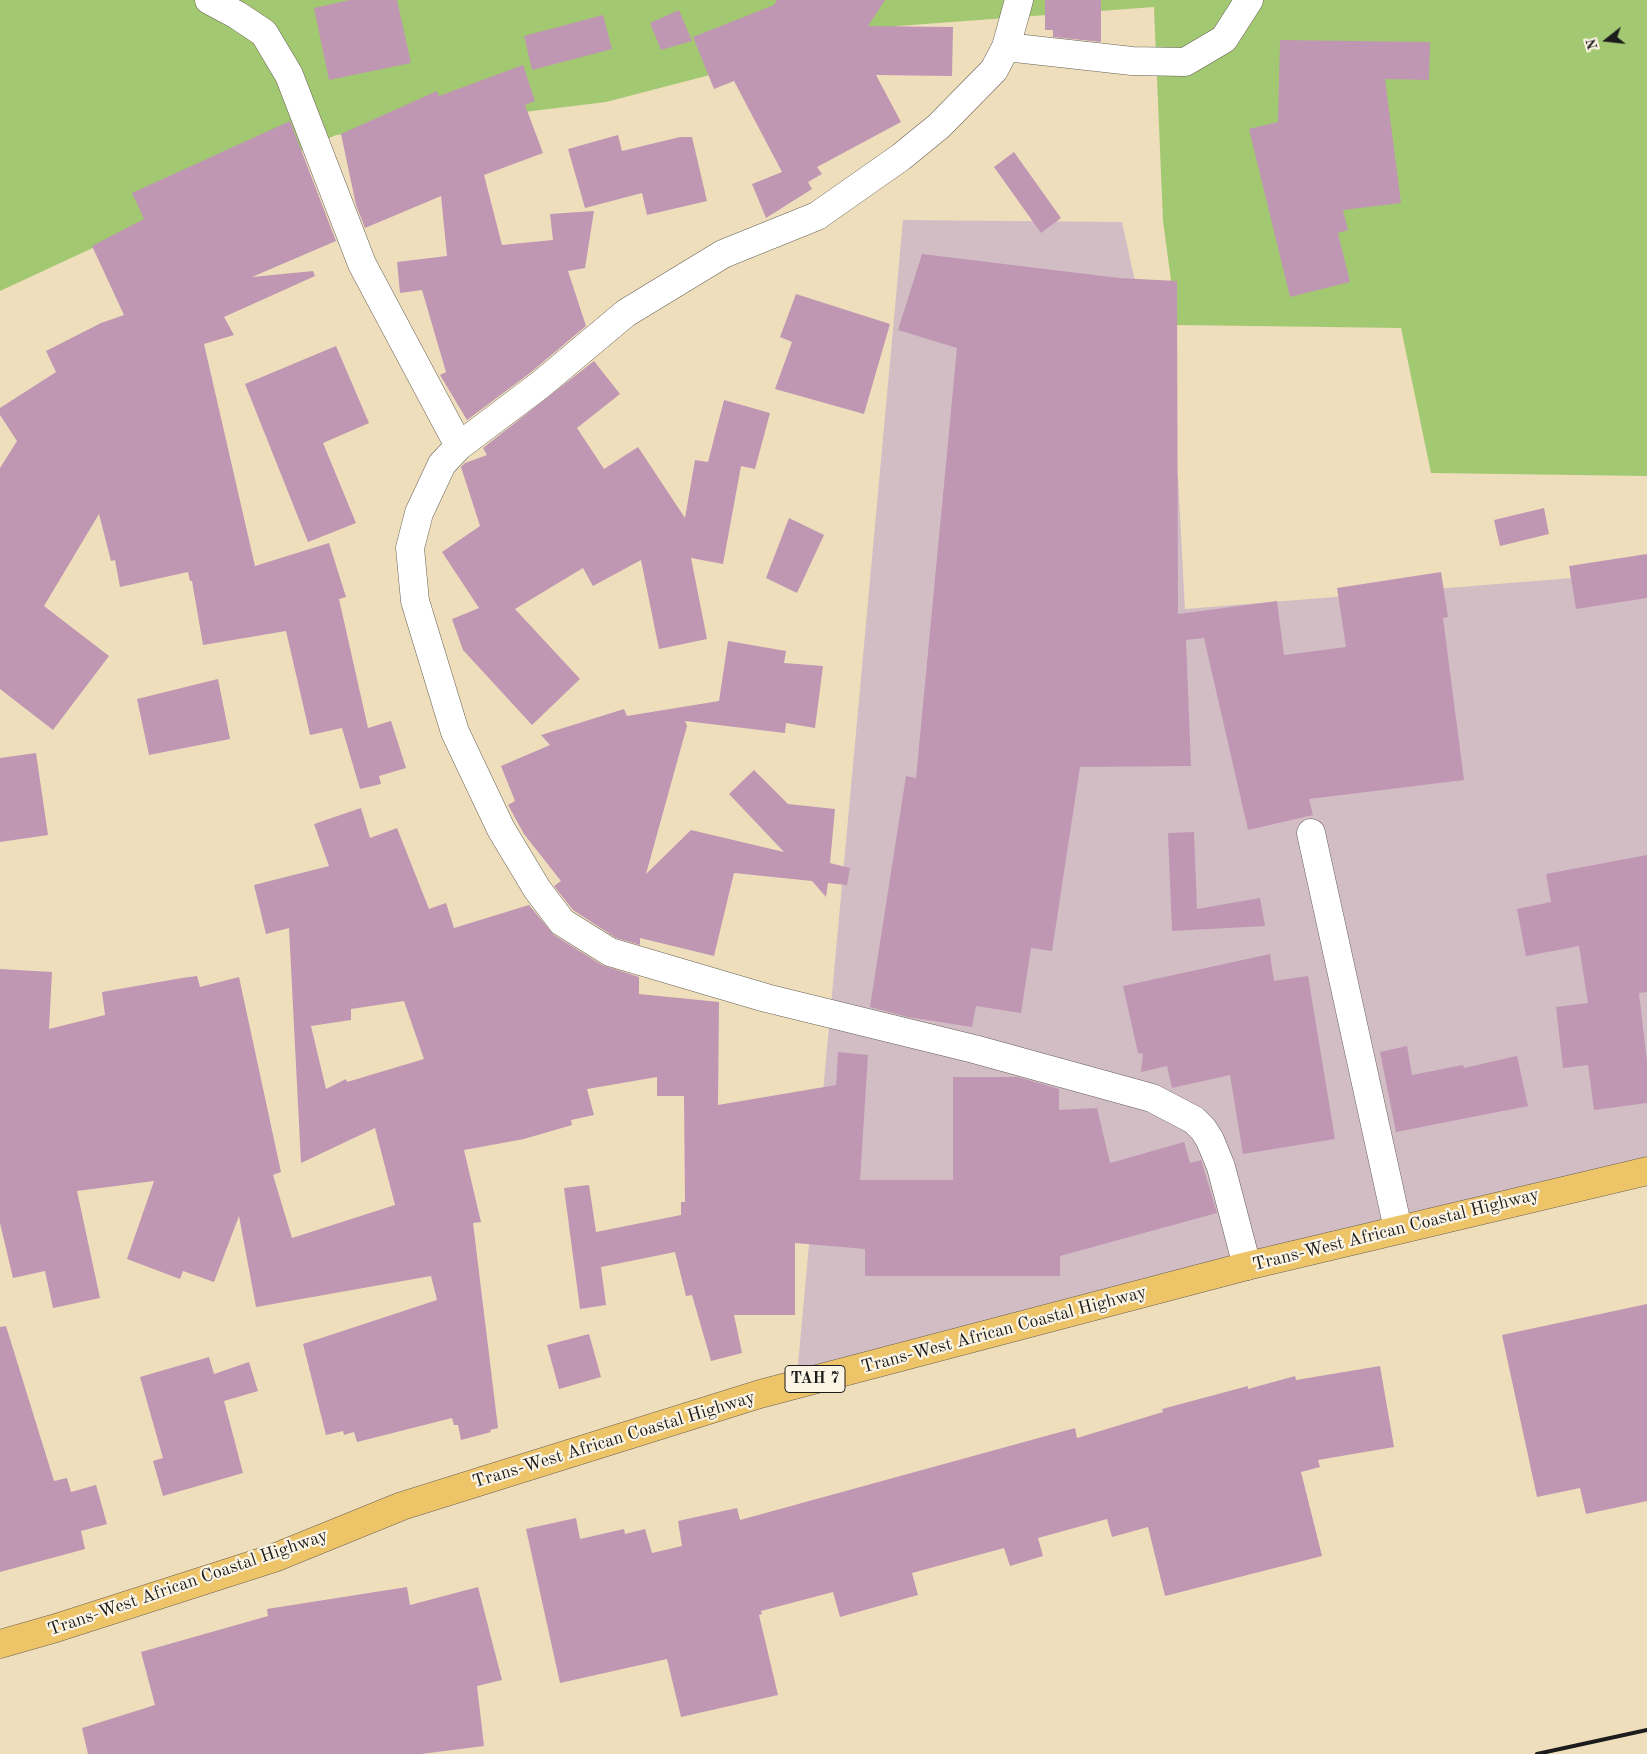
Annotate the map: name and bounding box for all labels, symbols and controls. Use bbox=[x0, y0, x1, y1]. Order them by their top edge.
north arrow bbox=[1582, 15, 1632, 65]
text: N bbox=[1584, 37, 1601, 51]
street label: Trans-West African Coastal Highway bbox=[1250, 1184, 1542, 1276]
street label: Trans-West African Coastal Highway bbox=[859, 1281, 1149, 1379]
road number: TAH 7 bbox=[785, 1366, 845, 1392]
street label: Trans-West African Coastal Highway bbox=[470, 1387, 758, 1493]
street label: Trans-West African Coastal Highway bbox=[45, 1525, 331, 1641]

